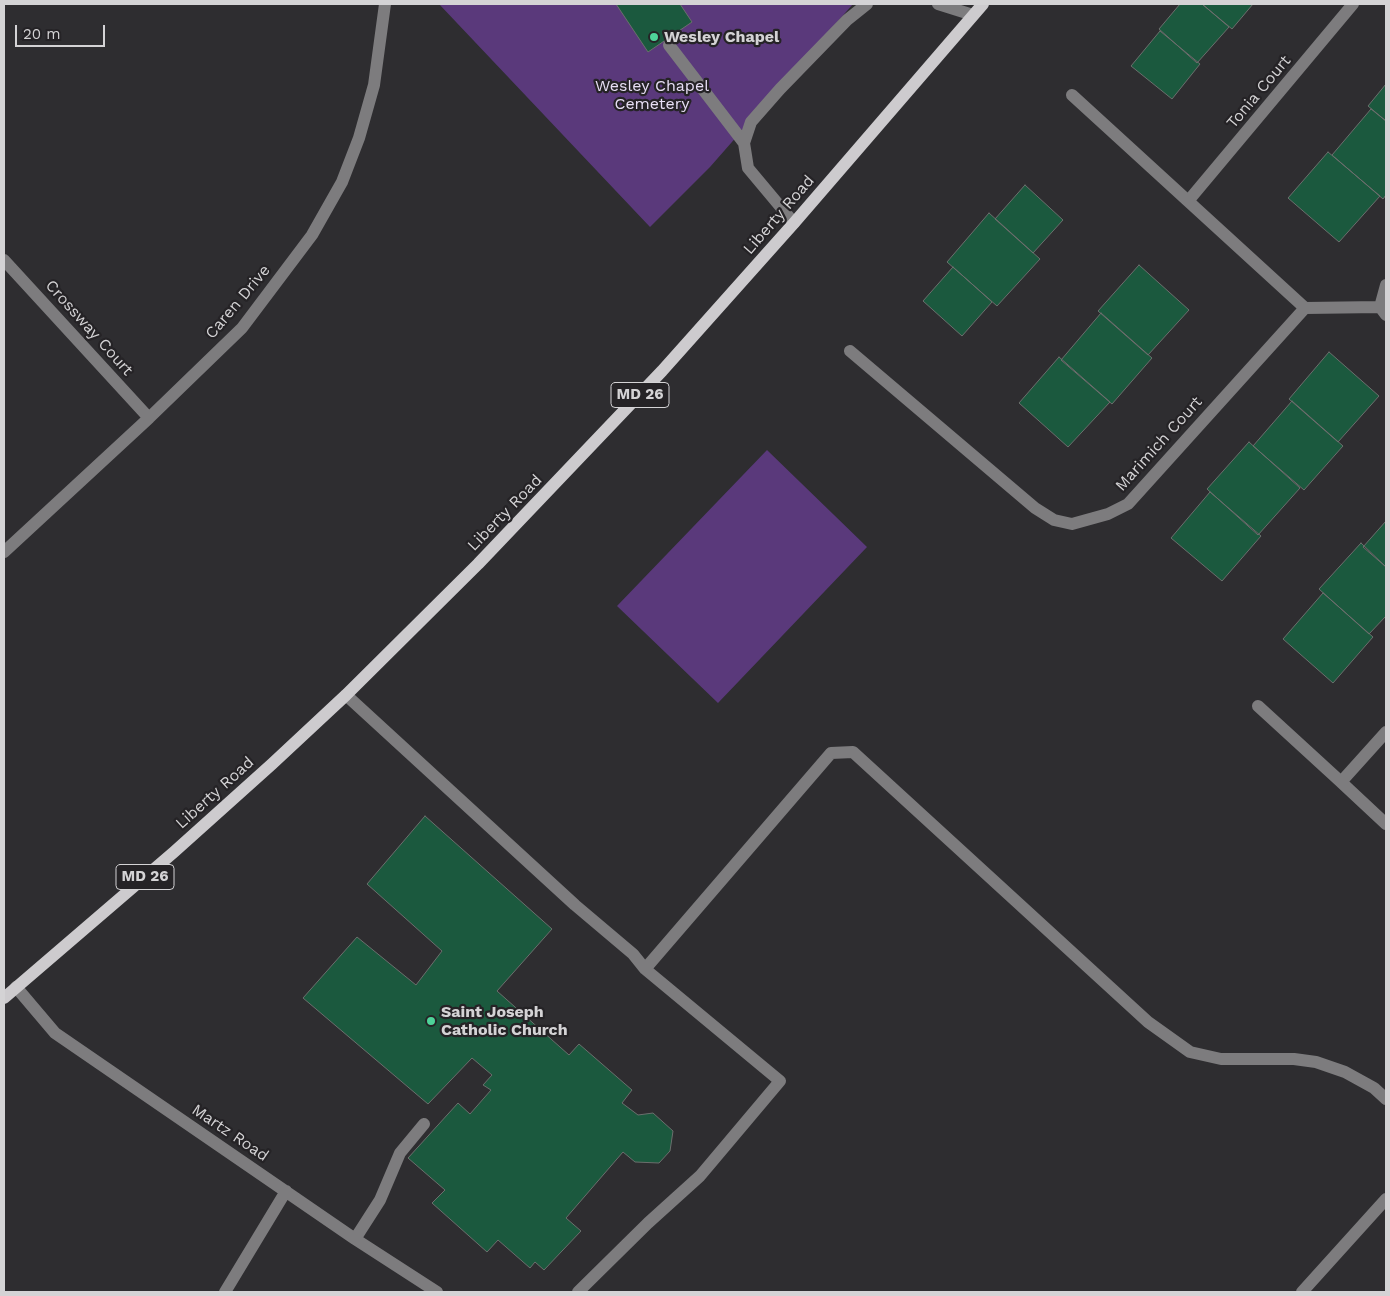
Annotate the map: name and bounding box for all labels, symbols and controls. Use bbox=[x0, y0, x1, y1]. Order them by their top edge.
scale bar bbox=[18, 15, 108, 47]
text: 20 m bbox=[23, 25, 61, 43]
place label: Wesley Chapel bbox=[664, 27, 779, 47]
marker: Wesley Chapel bbox=[648, 31, 660, 43]
street label: Tonia Court bbox=[1223, 52, 1295, 132]
park label: Wesley Chapel Cemetery bbox=[595, 76, 709, 114]
street label: Liberty Road bbox=[739, 171, 819, 259]
street label: Caren Drive bbox=[201, 261, 275, 343]
street label: Crossway Court bbox=[41, 276, 137, 380]
road number: MD 26 bbox=[611, 382, 669, 408]
street label: Marimich Court bbox=[1112, 393, 1206, 495]
street label: Liberty Road bbox=[464, 471, 546, 555]
street label: Liberty Road bbox=[172, 753, 258, 833]
road number: MD 26 bbox=[116, 864, 174, 890]
place label: Saint Joseph Catholic Church bbox=[441, 1002, 568, 1040]
marker: Saint Joseph Catholic Church bbox=[425, 1015, 437, 1027]
street label: Martz Road bbox=[188, 1100, 272, 1166]

